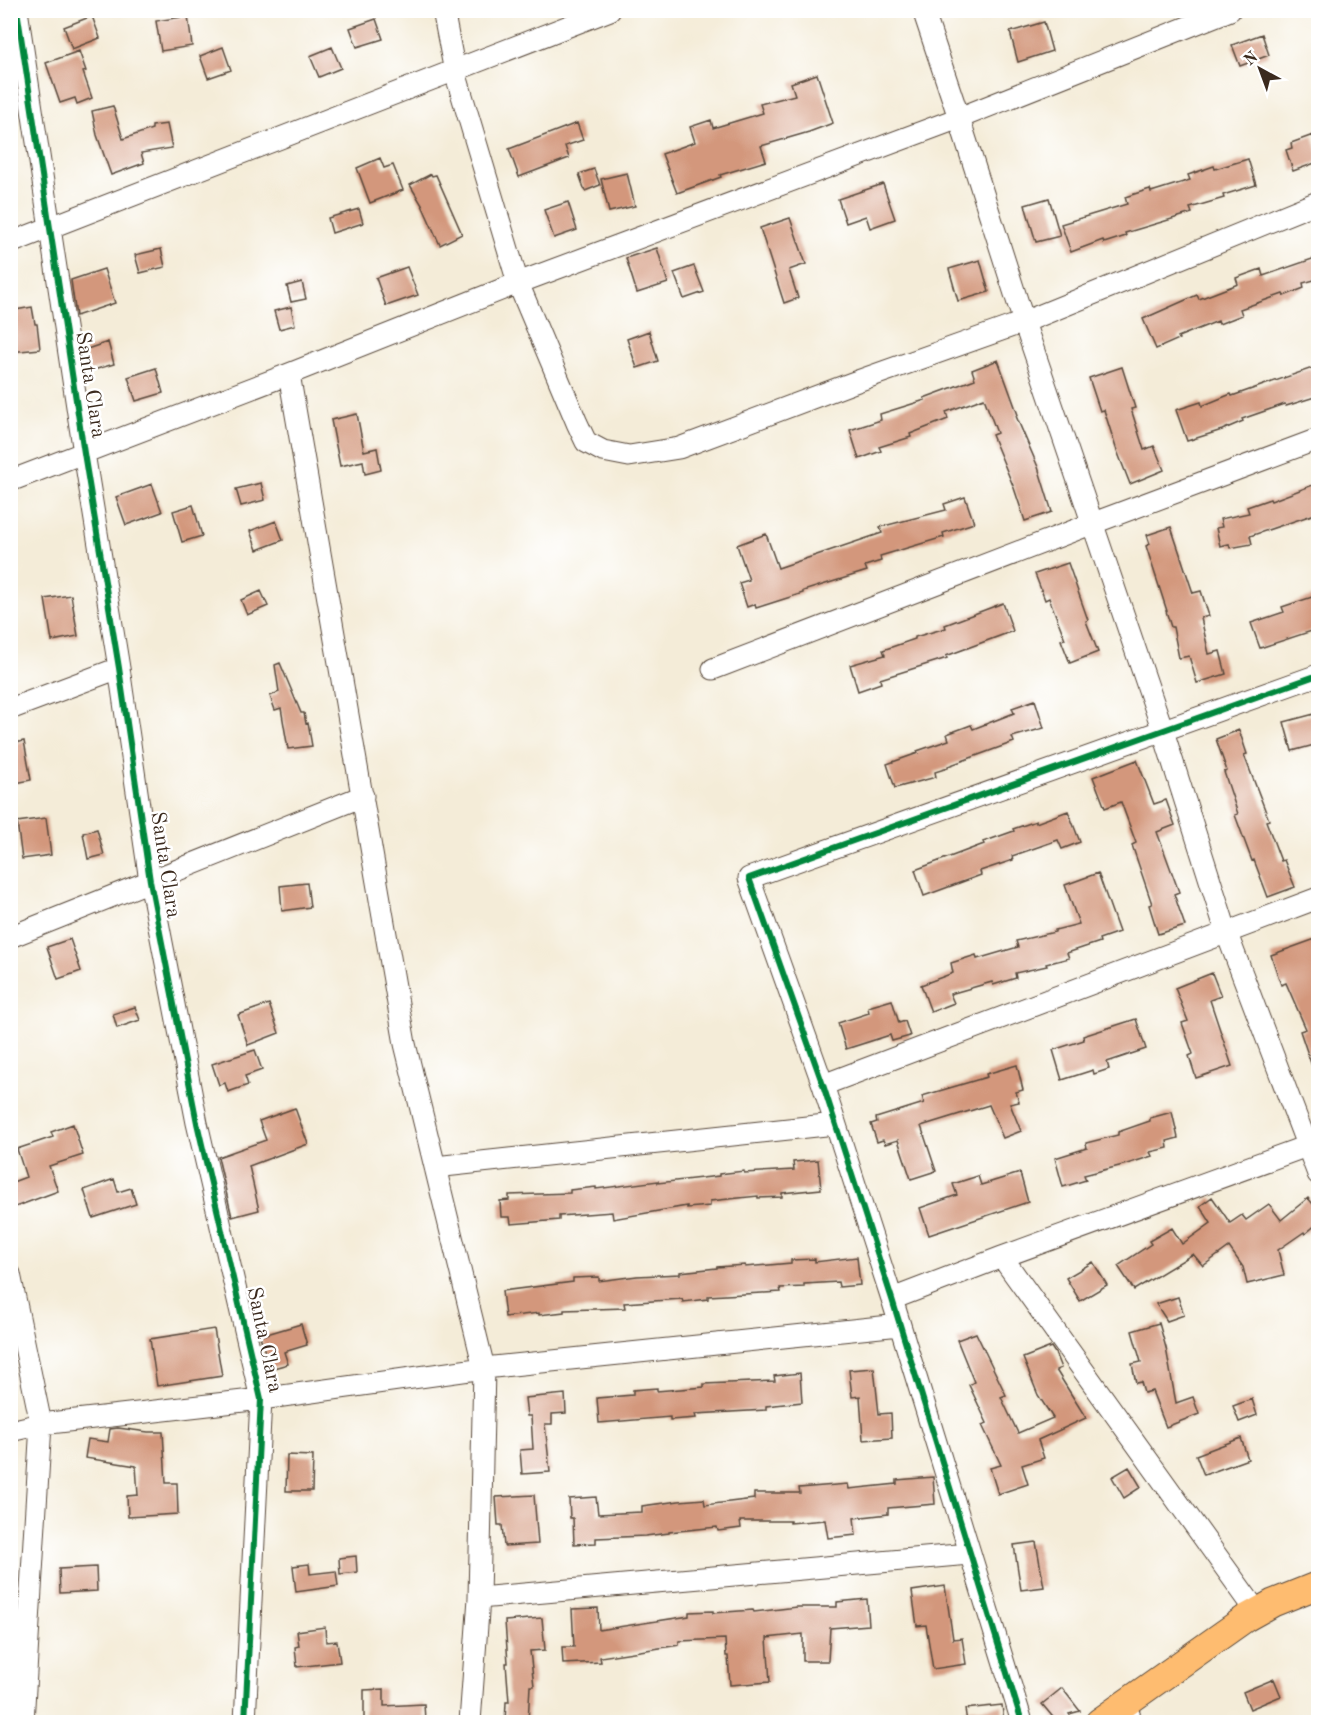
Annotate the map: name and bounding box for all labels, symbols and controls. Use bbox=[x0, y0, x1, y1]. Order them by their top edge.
north arrow bbox=[1230, 39, 1290, 99]
text: N bbox=[1242, 49, 1262, 69]
street label: Santa Clara bbox=[71, 330, 109, 440]
street label: Santa Clara bbox=[146, 810, 184, 920]
street label: Santa Clara bbox=[243, 1285, 285, 1395]

